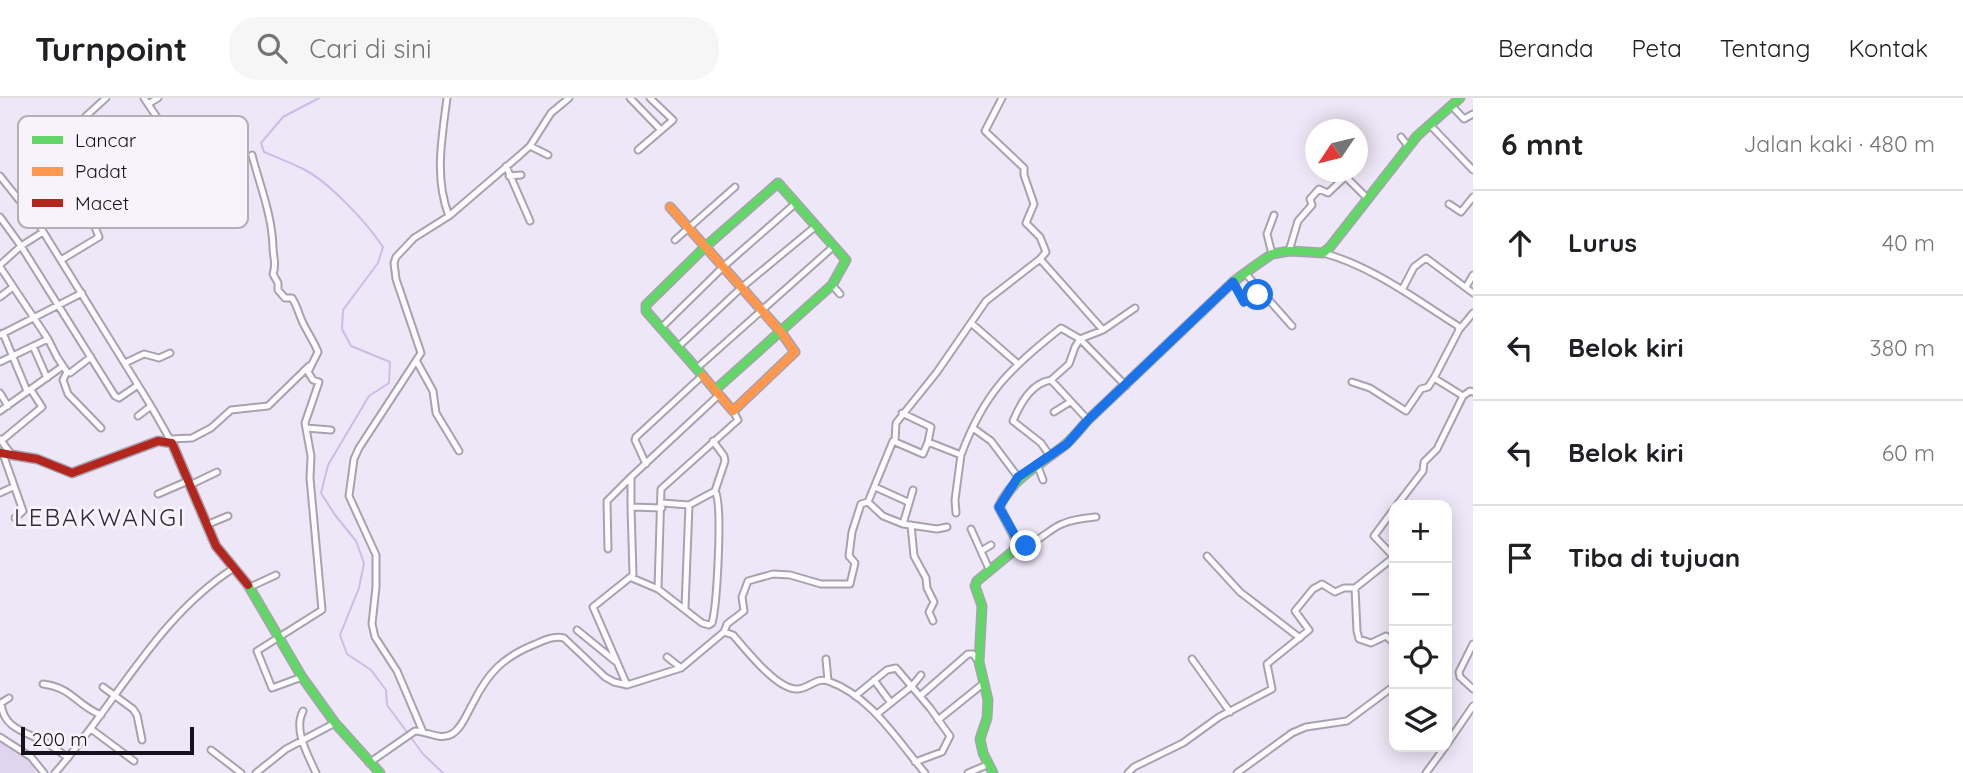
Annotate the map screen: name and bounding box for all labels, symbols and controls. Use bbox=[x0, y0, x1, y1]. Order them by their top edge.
search box bbox=[229, 17, 719, 80]
text: Turnpoint bbox=[35, 28, 187, 69]
icon: search bbox=[253, 29, 291, 67]
text: Cari di sini bbox=[309, 32, 432, 65]
text: Beranda bbox=[1498, 33, 1594, 63]
text: Peta bbox=[1632, 33, 1682, 63]
text: Tentang bbox=[1720, 33, 1810, 63]
text: Kontak bbox=[1848, 33, 1928, 63]
legend bbox=[18, 116, 248, 228]
north arrow bbox=[1305, 119, 1368, 182]
text: 6 mnt bbox=[1501, 125, 1584, 163]
text: Lancar bbox=[75, 128, 137, 152]
text: Jalan kaki · 480 m bbox=[1743, 129, 1935, 158]
text: Padat bbox=[75, 159, 127, 183]
text: Macet bbox=[75, 191, 129, 215]
icon: ahead bbox=[1501, 224, 1539, 262]
text: Lurus bbox=[1568, 226, 1637, 259]
text: 40 m bbox=[1882, 228, 1935, 257]
route start bbox=[1242, 279, 1273, 310]
icon: left bbox=[1501, 329, 1539, 367]
text: Belok kiri bbox=[1568, 331, 1684, 364]
text: 380 m bbox=[1870, 333, 1935, 362]
icon: left bbox=[1501, 434, 1539, 472]
text: Belok kiri bbox=[1568, 436, 1684, 469]
text: 60 m bbox=[1882, 438, 1935, 467]
map controls bbox=[1389, 500, 1452, 752]
button: + bbox=[1389, 500, 1452, 563]
district label: LEBAKWANGI bbox=[14, 502, 186, 532]
route end bbox=[1010, 530, 1041, 561]
icon: arrive bbox=[1501, 539, 1539, 577]
text: Tiba di tujuan bbox=[1568, 541, 1740, 574]
button: − bbox=[1389, 563, 1452, 626]
button: locate bbox=[1389, 626, 1452, 689]
button: layers bbox=[1389, 689, 1452, 752]
scale bar bbox=[21, 724, 194, 756]
text: 200 m bbox=[32, 727, 88, 751]

